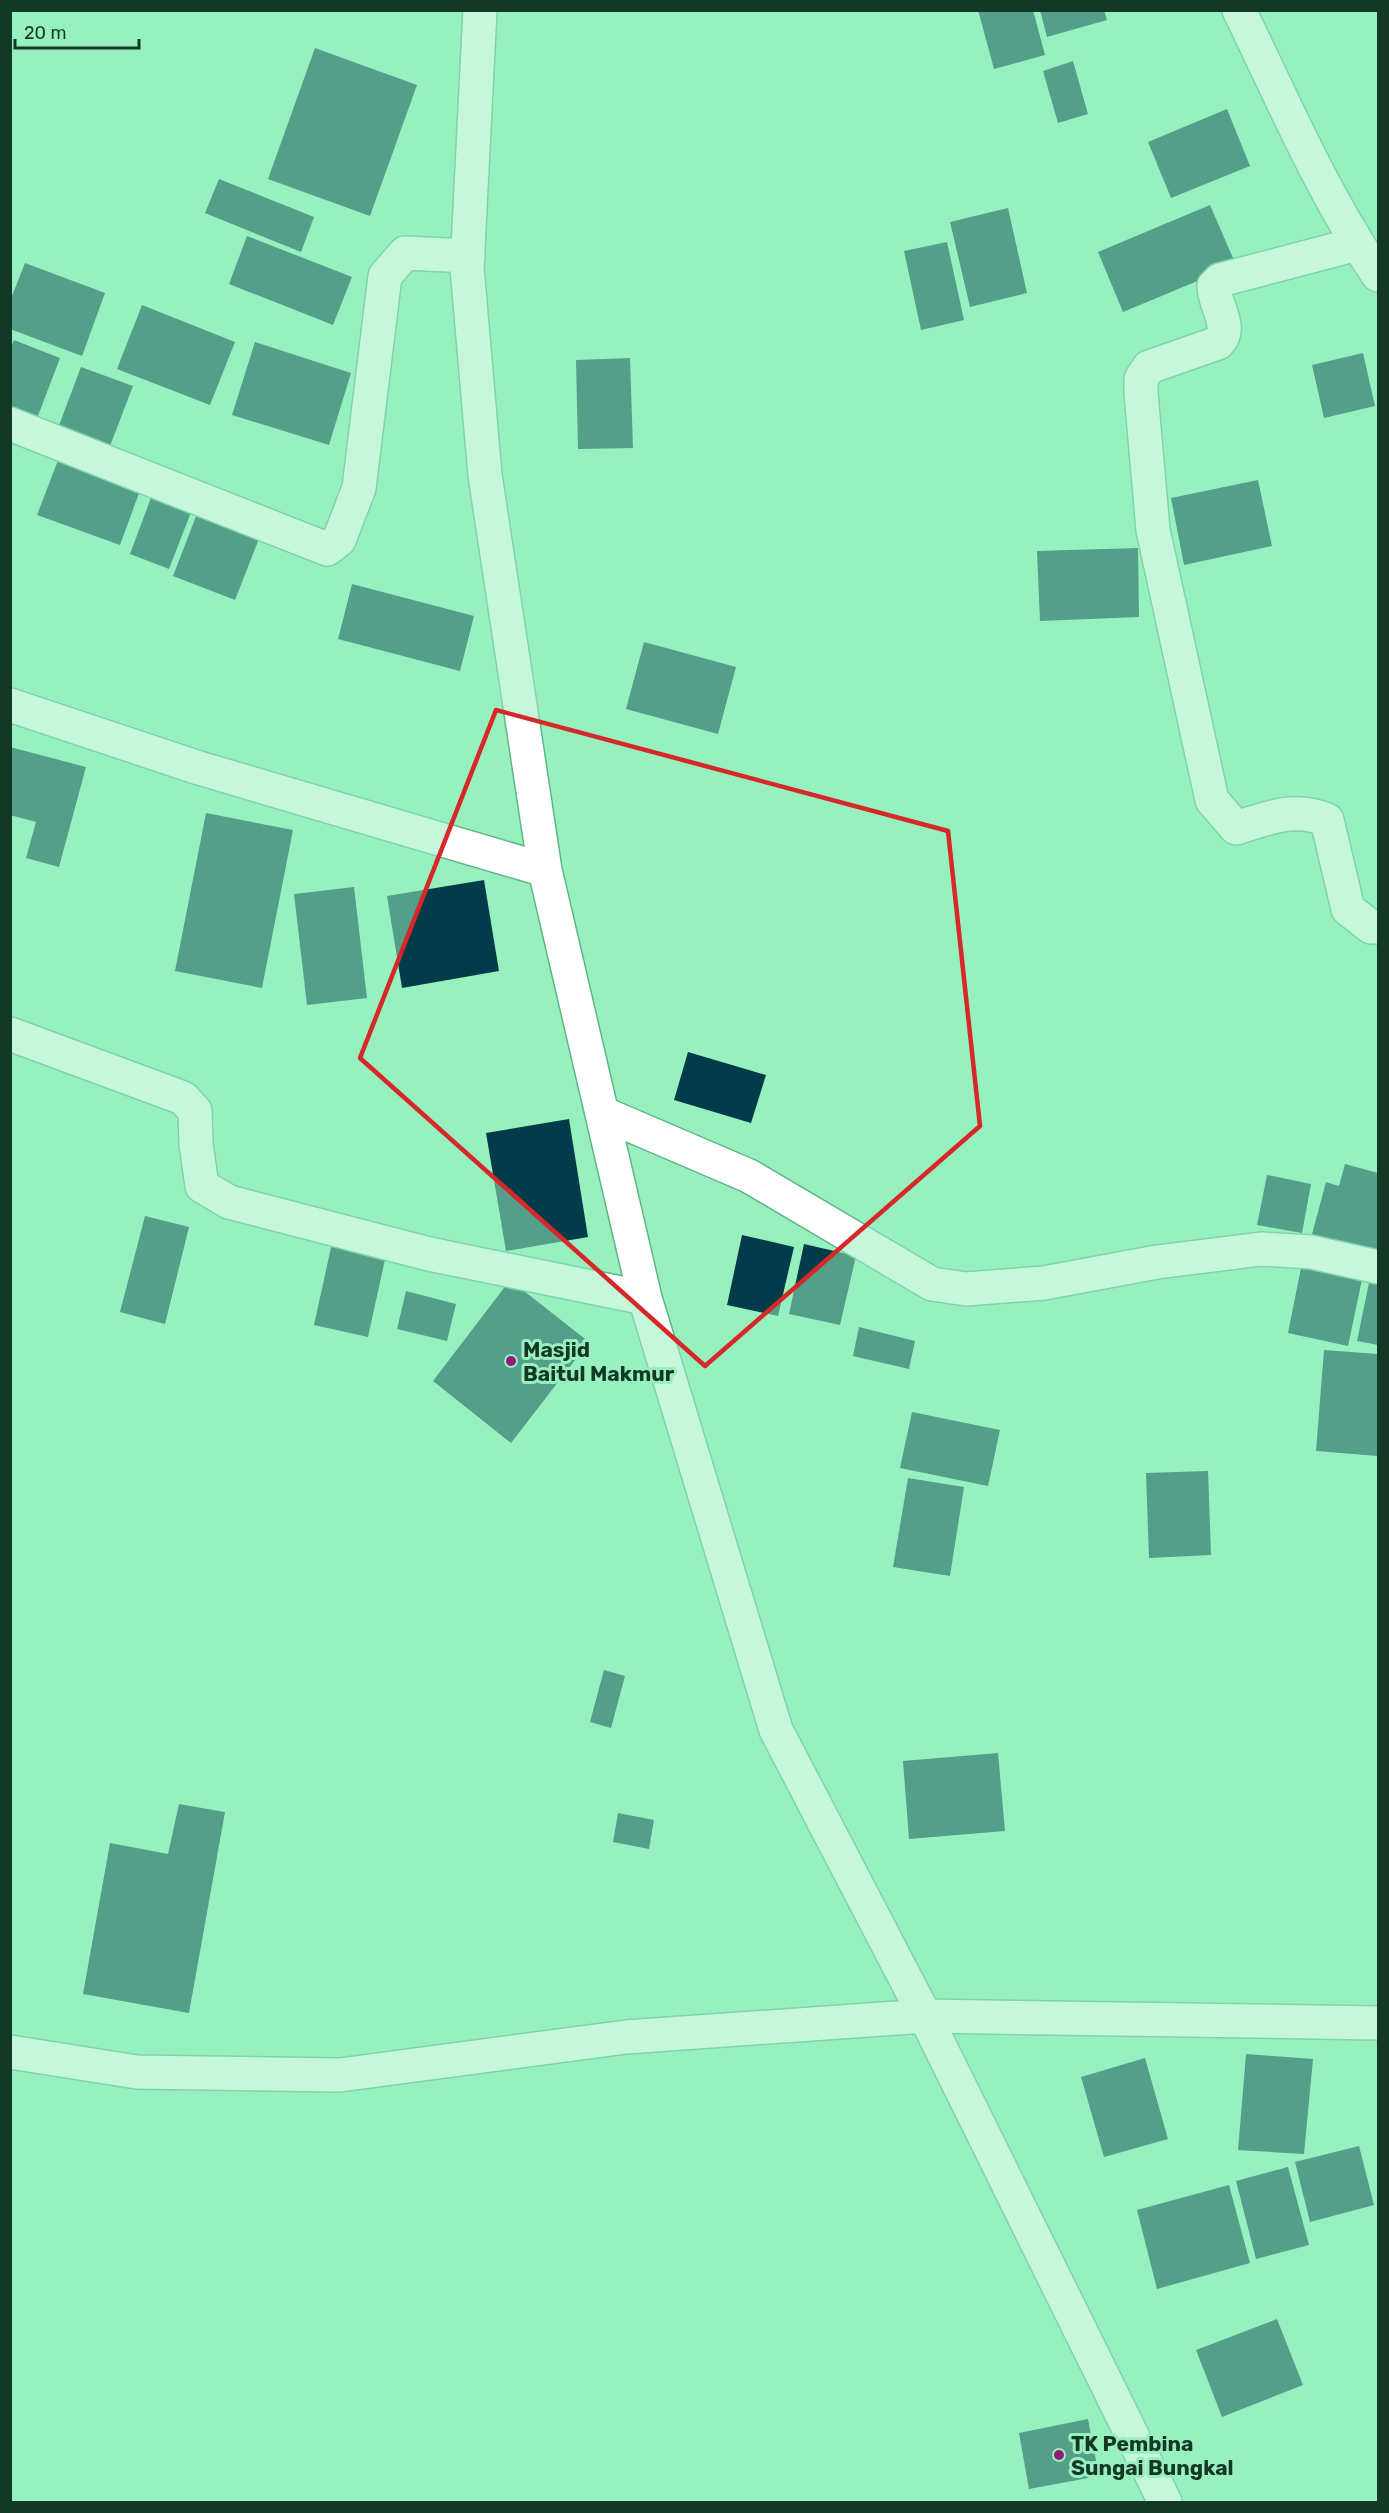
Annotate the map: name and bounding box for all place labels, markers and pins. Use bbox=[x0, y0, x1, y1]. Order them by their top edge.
place label: Masjid Baitul Makmur bbox=[523, 1337, 675, 1386]
marker: Masjid Baitul Makmur bbox=[504, 1354, 518, 1368]
place label: TK Pembina Sungai Bungkal bbox=[1071, 2431, 1234, 2480]
marker: TK Pembina Sungai Bungkal bbox=[1052, 2448, 1066, 2462]

